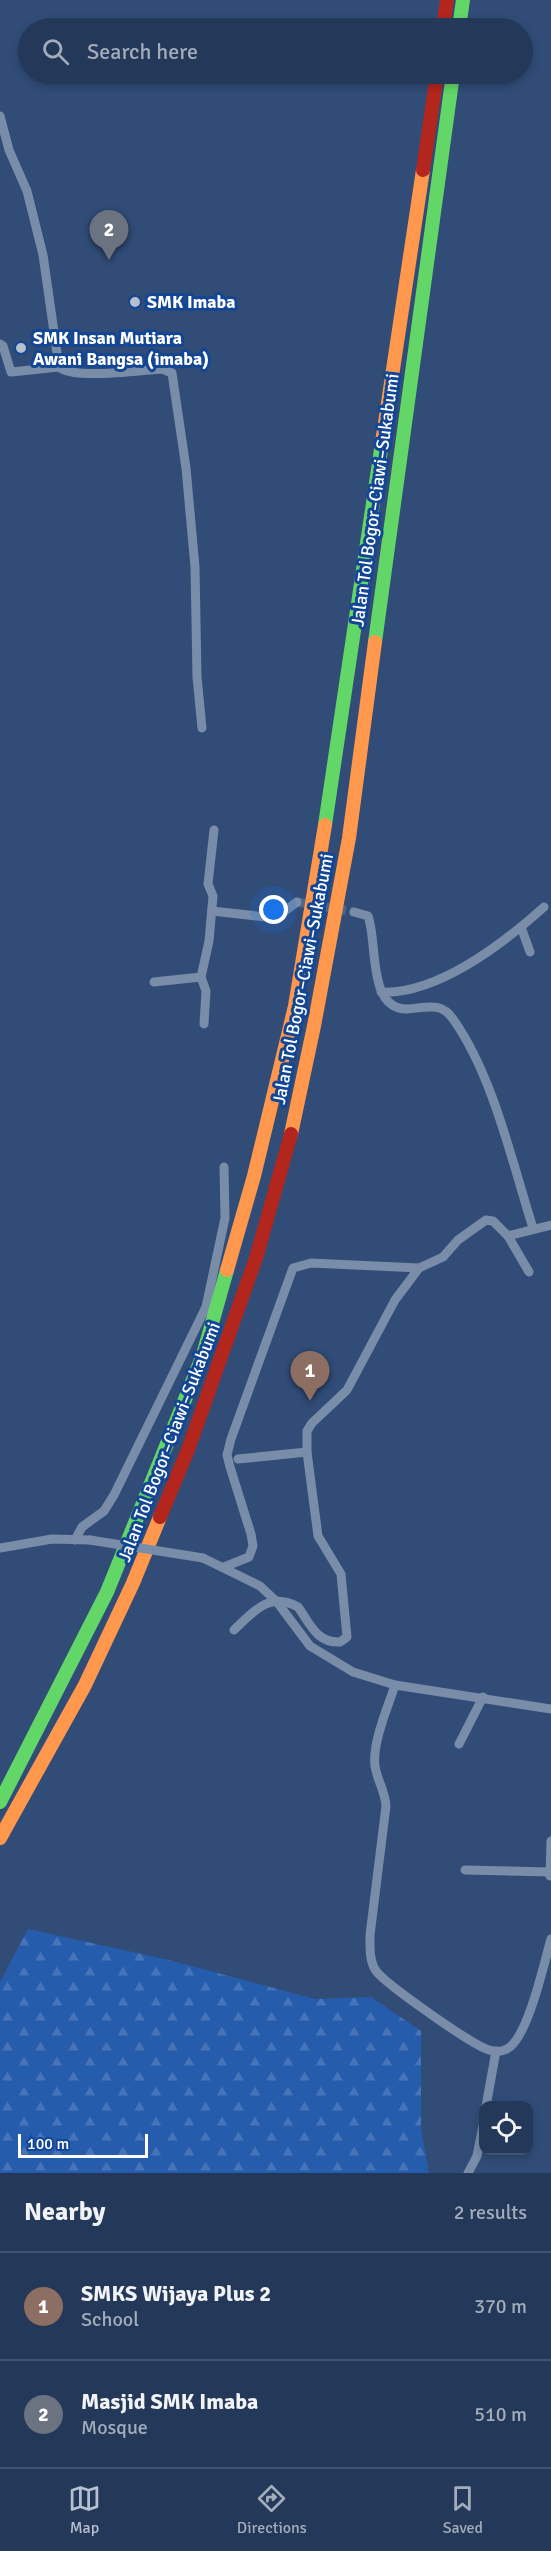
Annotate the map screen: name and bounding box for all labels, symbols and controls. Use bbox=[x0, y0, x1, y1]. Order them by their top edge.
search box bbox=[18, 18, 533, 84]
icon: search bbox=[39, 35, 72, 68]
text: Search here bbox=[87, 38, 198, 65]
pin: 2 bbox=[90, 210, 128, 260]
place label: SMK Imaba bbox=[147, 291, 235, 313]
marker: SMK Imaba bbox=[128, 295, 142, 309]
place label: SMK Insan Mutiara Awani Bangsa (imaba) bbox=[33, 327, 209, 370]
marker: SMK Insan Mutiara Awani Bangsa (imaba) bbox=[14, 341, 28, 355]
street label: Jalan Tol Bogor–Ciawi–Sukabumi bbox=[346, 372, 404, 628]
street label: Jalan Tol Bogor–Ciawi–Sukabumi bbox=[268, 852, 338, 1106]
your location bbox=[259, 895, 288, 924]
street label: Jalan Tol Bogor–Ciawi–Sukabumi bbox=[113, 1319, 225, 1565]
pin: 1 bbox=[290, 1352, 330, 1401]
map controls bbox=[479, 2101, 533, 2155]
button: locate bbox=[479, 2101, 533, 2155]
scale bar bbox=[18, 2131, 148, 2158]
text: 100 m bbox=[27, 2134, 69, 2154]
text: Nearby bbox=[24, 2196, 105, 2228]
text: 2 results bbox=[454, 2200, 527, 2225]
text: SMKS Wijaya Plus 2 bbox=[81, 2280, 271, 2307]
text: 1 bbox=[38, 2294, 49, 2319]
text: 370 m bbox=[474, 2294, 527, 2319]
text: School bbox=[81, 2307, 139, 2332]
text: Masjid SMK Imaba bbox=[81, 2388, 258, 2415]
text: 2 bbox=[38, 2402, 49, 2427]
text: 510 m bbox=[474, 2402, 527, 2427]
text: Mosque bbox=[81, 2415, 148, 2440]
tab: Map bbox=[68, 2482, 101, 2538]
tab: Directions bbox=[237, 2482, 307, 2538]
tab: Saved bbox=[443, 2482, 483, 2538]

